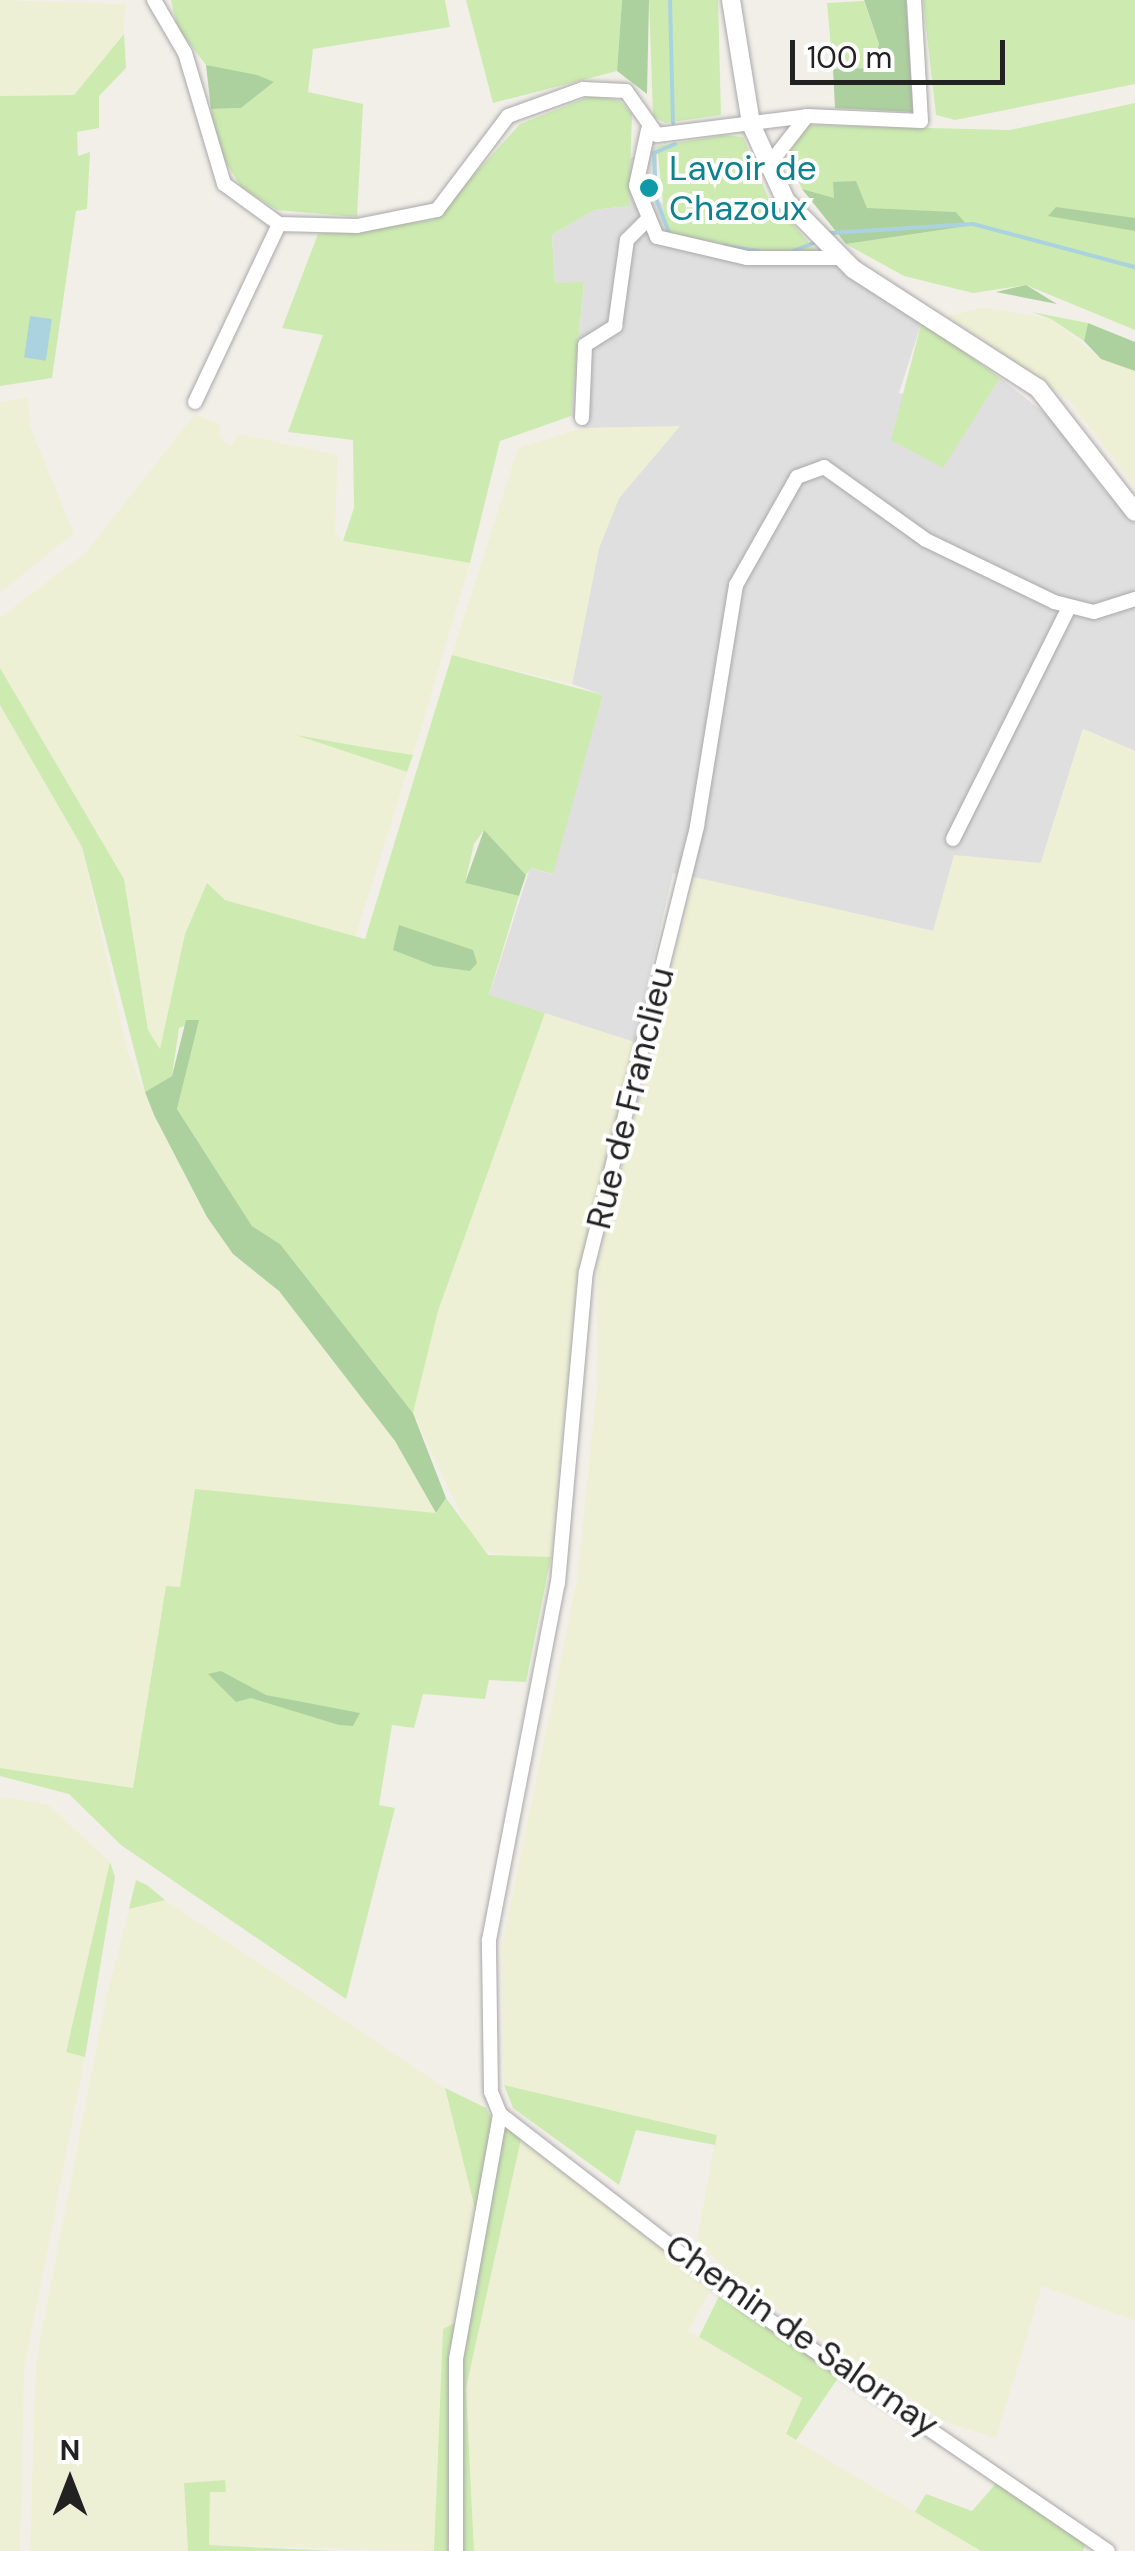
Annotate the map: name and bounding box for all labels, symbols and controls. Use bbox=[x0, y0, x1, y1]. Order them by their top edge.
scale bar bbox=[795, 20, 1010, 82]
text: 100 m bbox=[807, 38, 892, 77]
place label: Lavoir de Chazoux bbox=[669, 147, 817, 229]
marker: Lavoir de Chazoux bbox=[638, 177, 660, 199]
street label: Rue de Franclieu bbox=[577, 963, 683, 1233]
street label: Chemin de Salornay bbox=[657, 2225, 947, 2445]
north arrow bbox=[20, 2431, 120, 2531]
text: N bbox=[60, 2432, 80, 2469]

